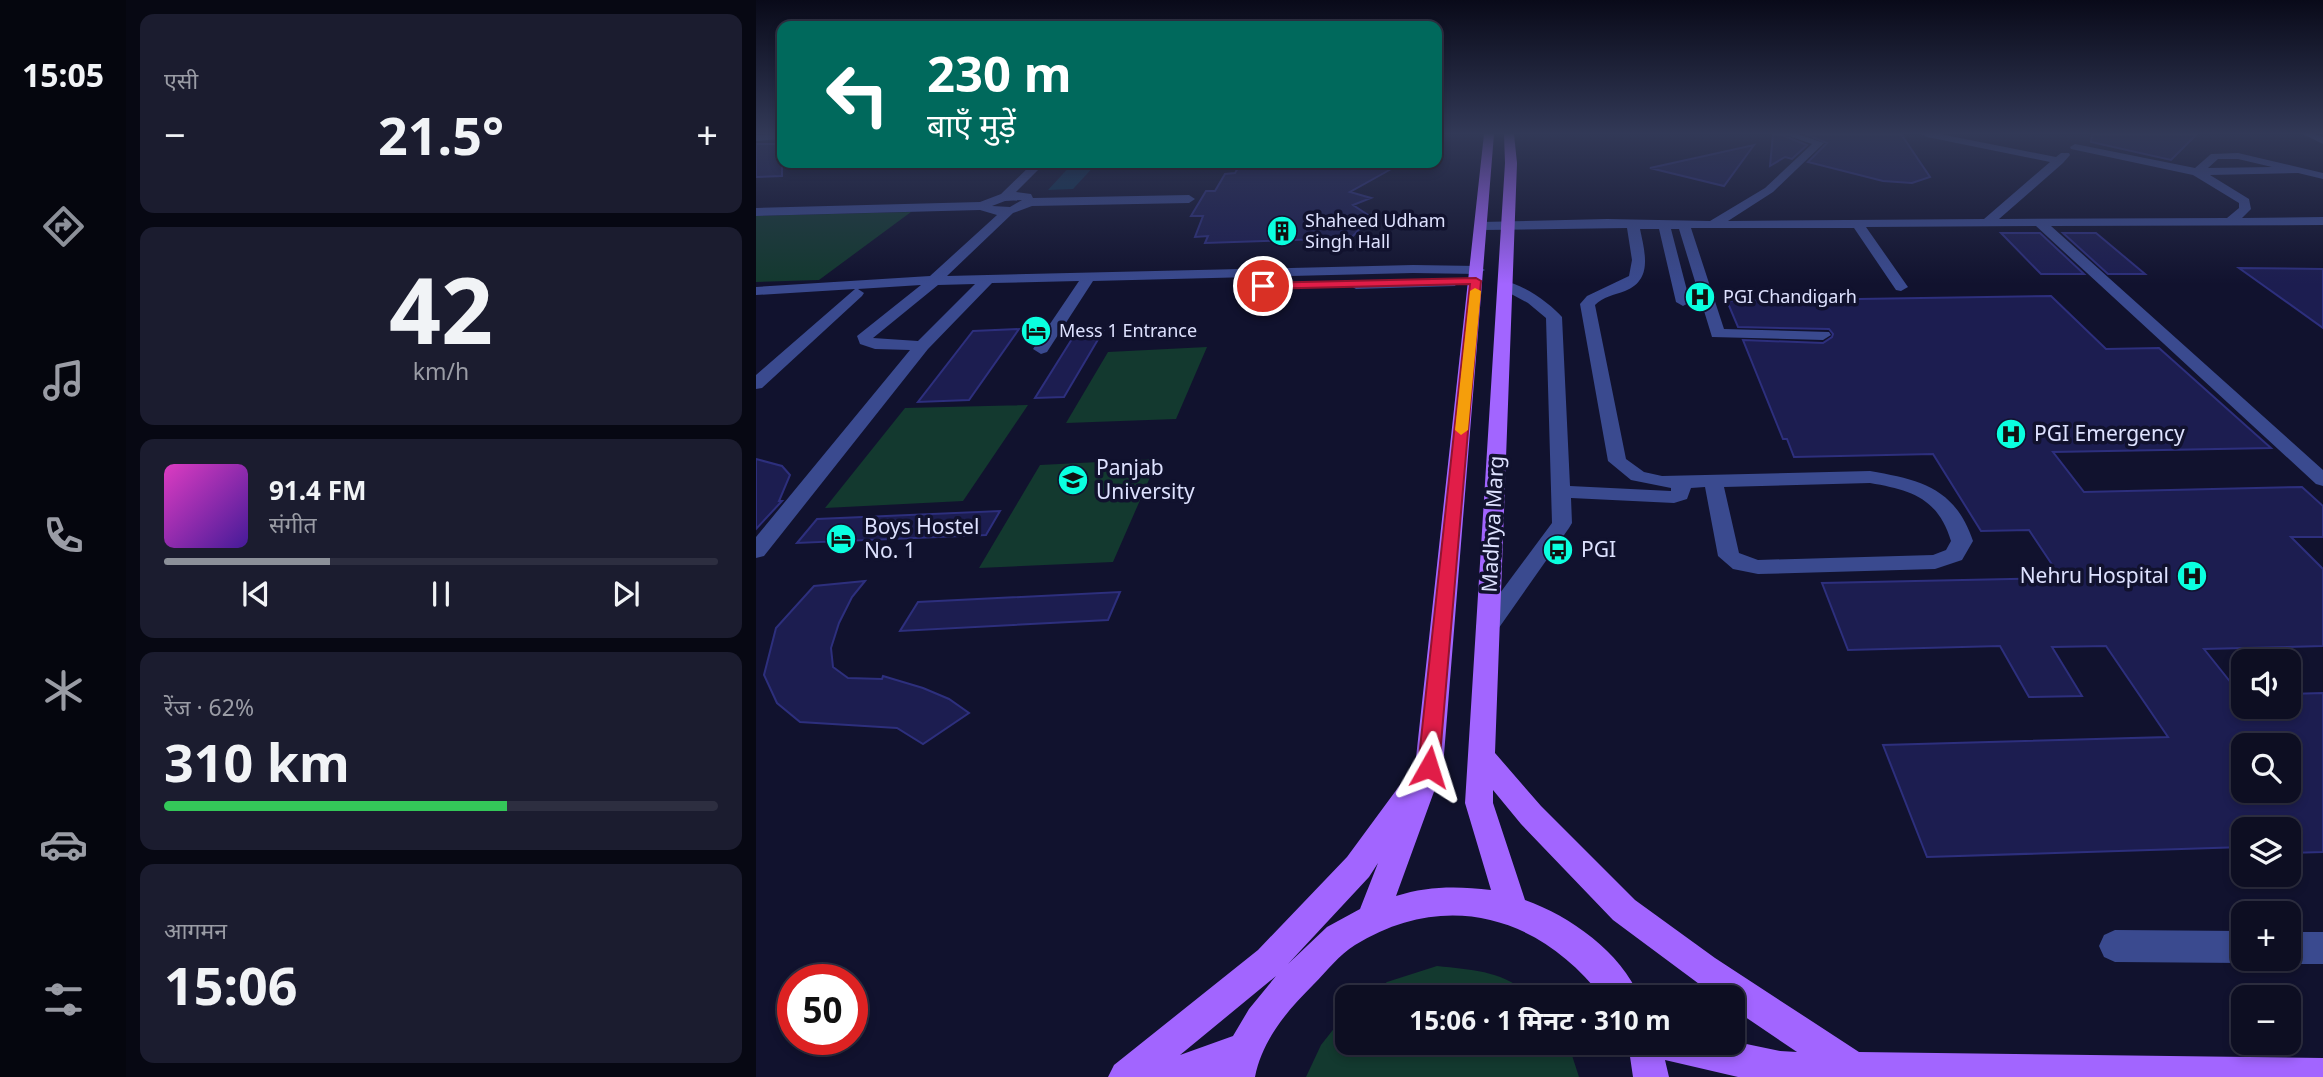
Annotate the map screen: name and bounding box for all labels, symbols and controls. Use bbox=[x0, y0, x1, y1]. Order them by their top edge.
text: 230 m bbox=[927, 40, 1072, 106]
icon: left bbox=[812, 49, 903, 140]
text: 15:05 bbox=[22, 53, 104, 96]
text: एसी bbox=[164, 64, 198, 96]
text: 21.5° bbox=[378, 99, 504, 170]
text: बाएँ मुड़ें bbox=[927, 103, 1016, 146]
text: − bbox=[164, 108, 186, 160]
text: + bbox=[696, 108, 718, 160]
icon: directions bbox=[39, 202, 88, 251]
place label: Shaheed Udham Singh Hall bbox=[1305, 208, 1446, 253]
building icon: Shaheed Udham Singh Hall bbox=[1265, 214, 1299, 248]
text: 42 bbox=[389, 247, 493, 371]
pin bbox=[1233, 256, 1293, 316]
icon: arrive bbox=[1244, 267, 1282, 305]
hospital icon: PGI Chandigarh bbox=[1683, 280, 1717, 314]
place label: PGI Chandigarh bbox=[1723, 284, 1857, 308]
hotel icon: Mess 1 Entrance bbox=[1019, 314, 1053, 348]
place label: Mess 1 Entrance bbox=[1059, 318, 1197, 342]
text: km/h bbox=[413, 355, 469, 387]
icon: music bbox=[39, 356, 88, 405]
hospital icon: PGI Emergency bbox=[1994, 417, 2028, 451]
place label: PGI Emergency bbox=[2034, 419, 2185, 447]
place label: Panjab University bbox=[1096, 453, 1195, 505]
street label: Madhya Marg bbox=[1474, 455, 1510, 593]
school or university icon: Panjab University bbox=[1056, 463, 1090, 497]
text: 91.4 FM bbox=[269, 472, 366, 508]
text: संगीत bbox=[269, 508, 317, 540]
icon: phone bbox=[39, 511, 88, 560]
place label: Boys Hostel No. 1 bbox=[864, 512, 979, 564]
hotel icon: Boys Hostel No. 1 bbox=[824, 522, 858, 556]
bus stop icon: PGI bbox=[1541, 533, 1575, 567]
place label: PGI bbox=[1581, 535, 1616, 563]
hospital icon: Nehru Hospital bbox=[2175, 559, 2209, 593]
place label: Nehru Hospital bbox=[2020, 561, 2169, 589]
icon: previous bbox=[237, 575, 275, 613]
icon: pause bbox=[422, 575, 460, 613]
icon: next bbox=[607, 575, 645, 613]
map controls bbox=[2231, 649, 2301, 1055]
button: sound bbox=[2231, 649, 2301, 719]
icon: climate bbox=[39, 666, 88, 715]
text: रेंज · 62% bbox=[164, 691, 254, 723]
text: 310 km bbox=[164, 726, 350, 797]
position arrow bbox=[1392, 730, 1466, 804]
button: search bbox=[2231, 733, 2301, 803]
button: layers bbox=[2231, 817, 2301, 887]
icon: car bbox=[39, 820, 88, 869]
button: + bbox=[2231, 901, 2301, 971]
text: आगमन bbox=[164, 914, 227, 946]
text: 15:06 bbox=[164, 949, 298, 1020]
speed limit sign: 50 bbox=[777, 964, 868, 1055]
icon: filters bbox=[39, 975, 88, 1024]
button: − bbox=[2231, 985, 2301, 1055]
text: 15:06 · 1 मिनट · 310 m bbox=[1409, 1002, 1671, 1038]

